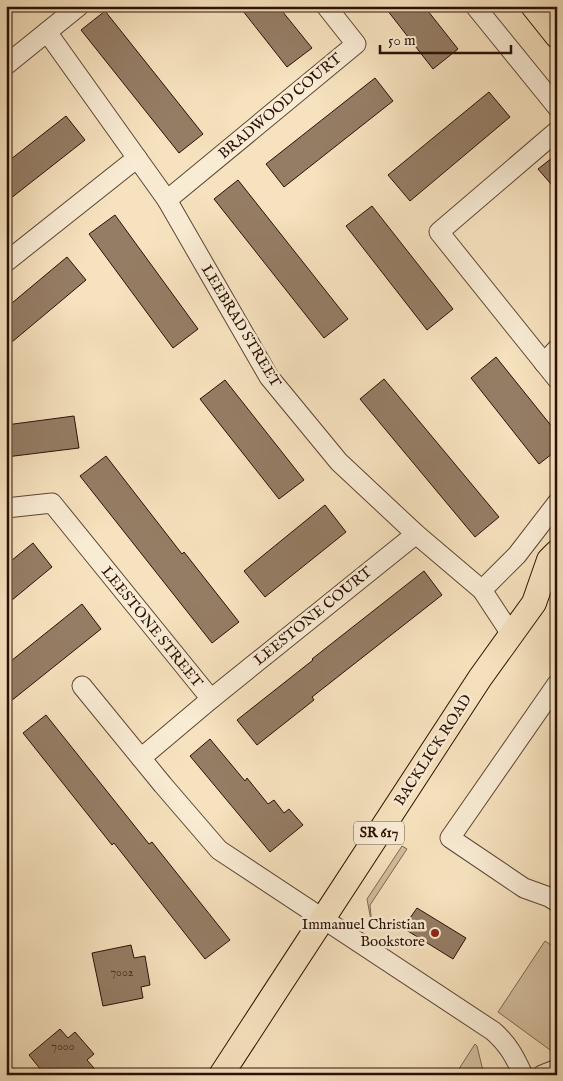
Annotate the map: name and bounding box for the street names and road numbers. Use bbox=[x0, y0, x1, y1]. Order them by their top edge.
street label: BRADWOOD COURT bbox=[214, 49, 346, 163]
street label: LEEBRAD STREET bbox=[197, 261, 285, 391]
street label: LEESTONE COURT bbox=[250, 562, 376, 670]
street label: LEESTONE STREET bbox=[97, 563, 207, 692]
street label: BACKLICK ROAD bbox=[390, 691, 476, 809]
road number: SR 617 bbox=[354, 821, 404, 844]

